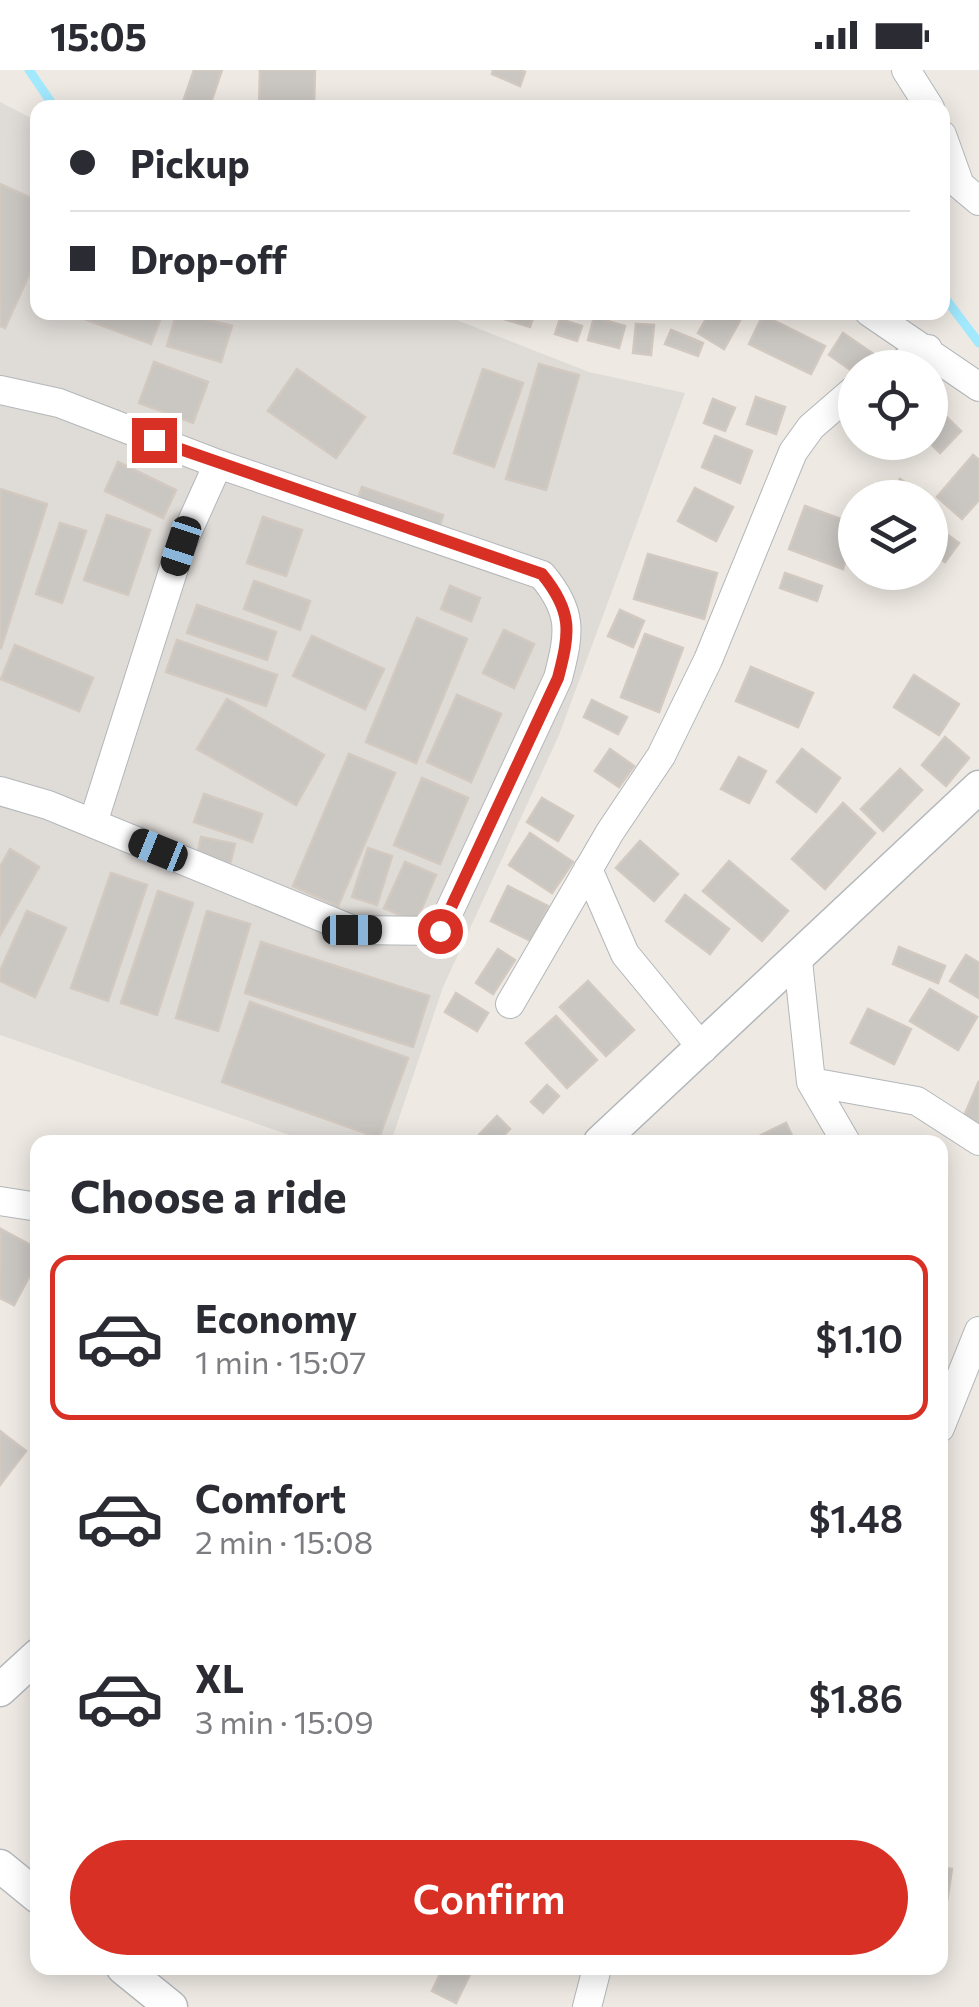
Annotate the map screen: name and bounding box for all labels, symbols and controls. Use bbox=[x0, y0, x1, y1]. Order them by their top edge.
text: 15:05 bbox=[50, 12, 147, 59]
text: Pickup bbox=[130, 139, 250, 186]
text: Drop-off bbox=[130, 235, 287, 282]
map controls bbox=[838, 350, 948, 590]
button: locate bbox=[838, 350, 948, 460]
route end bbox=[132, 418, 177, 463]
button: layers bbox=[838, 480, 948, 590]
car bbox=[157, 513, 205, 579]
car bbox=[125, 825, 191, 875]
route start bbox=[418, 909, 463, 954]
car bbox=[322, 915, 382, 945]
text: Choose a ride bbox=[70, 1167, 347, 1222]
icon: car bbox=[75, 1293, 165, 1383]
text: Economy bbox=[195, 1294, 357, 1341]
text: $1.10 bbox=[816, 1314, 903, 1361]
text: 1 min · 15:07 bbox=[195, 1341, 366, 1381]
icon: car bbox=[75, 1473, 165, 1563]
text: Comfort bbox=[195, 1474, 346, 1521]
text: $1.48 bbox=[809, 1494, 903, 1541]
text: 2 min · 15:08 bbox=[195, 1521, 373, 1561]
icon: car bbox=[75, 1653, 165, 1743]
text: XL bbox=[195, 1654, 244, 1701]
text: $1.86 bbox=[809, 1674, 903, 1721]
text: 3 min · 15:09 bbox=[195, 1701, 374, 1741]
button: Confirm bbox=[70, 1840, 908, 1955]

